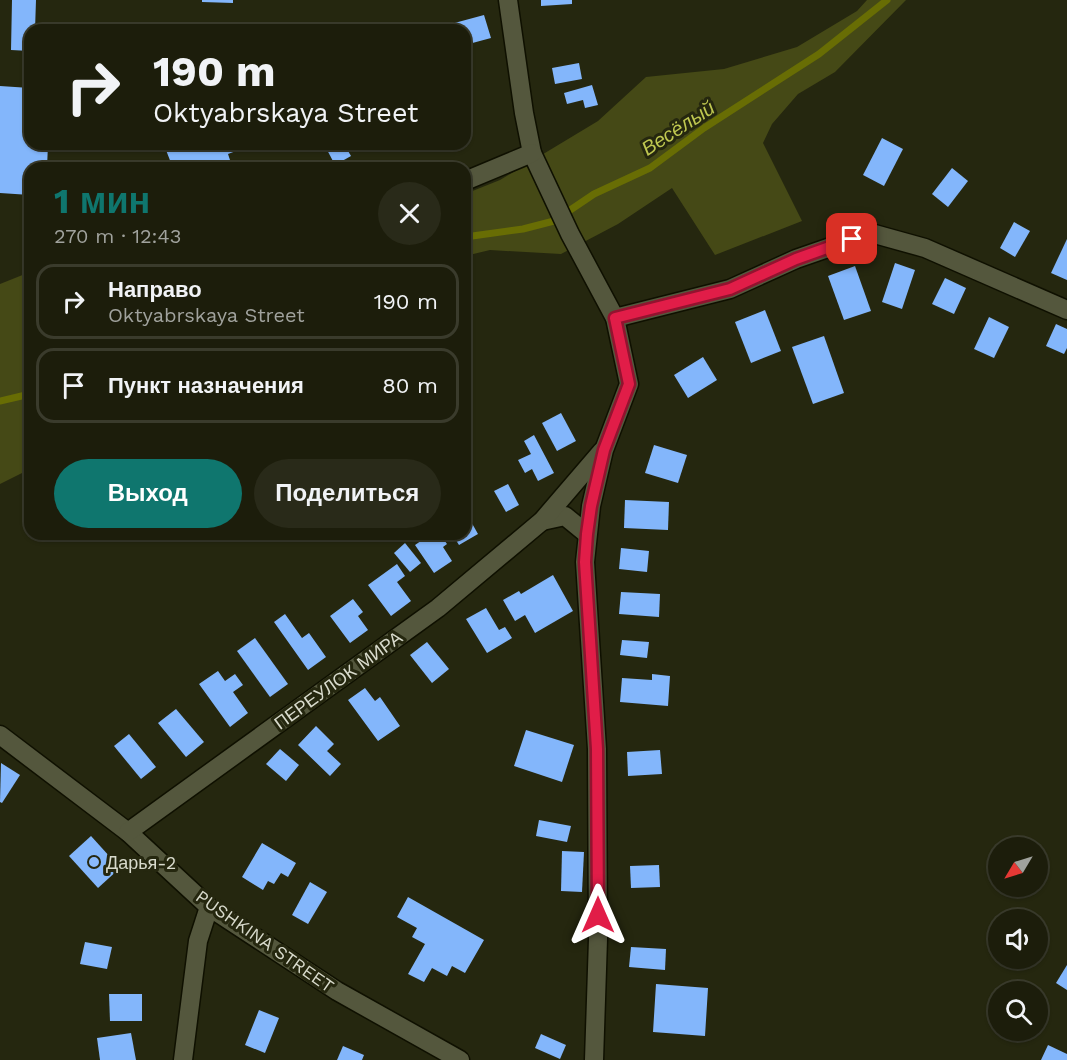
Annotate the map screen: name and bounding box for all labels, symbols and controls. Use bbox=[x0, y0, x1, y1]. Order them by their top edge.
text: 190 m bbox=[153, 47, 276, 96]
icon: right bbox=[54, 48, 132, 126]
water label: Весёлый bbox=[637, 95, 719, 161]
text: Oktyabrskaya Street bbox=[153, 97, 418, 129]
text: 1 мин bbox=[54, 180, 150, 222]
button: close bbox=[378, 182, 441, 245]
pin bbox=[826, 213, 877, 264]
icon: arrive bbox=[835, 222, 868, 255]
text: 270 m · 12:43 bbox=[54, 224, 181, 248]
text: Направо bbox=[108, 277, 202, 302]
icon: right bbox=[57, 285, 90, 318]
text: 190 m bbox=[374, 289, 438, 314]
text: Oktyabrskaya Street bbox=[108, 303, 305, 327]
icon: arrive bbox=[57, 369, 90, 402]
text: Пункт назначения bbox=[108, 373, 304, 398]
text: 80 m bbox=[382, 373, 438, 398]
button: Выход bbox=[54, 459, 242, 528]
button: Поделиться bbox=[254, 459, 441, 528]
street label: ПЕРЕУЛОК МИРА bbox=[270, 627, 406, 733]
north arrow bbox=[988, 837, 1048, 897]
map controls bbox=[988, 837, 1048, 1041]
place label: Дарья-2 bbox=[106, 852, 176, 873]
marker: Дарья-2 bbox=[87, 855, 101, 869]
position arrow bbox=[566, 883, 630, 947]
street label: PUSHKINA STREET bbox=[192, 885, 338, 997]
button: sound bbox=[988, 909, 1048, 969]
button: search bbox=[988, 981, 1048, 1041]

